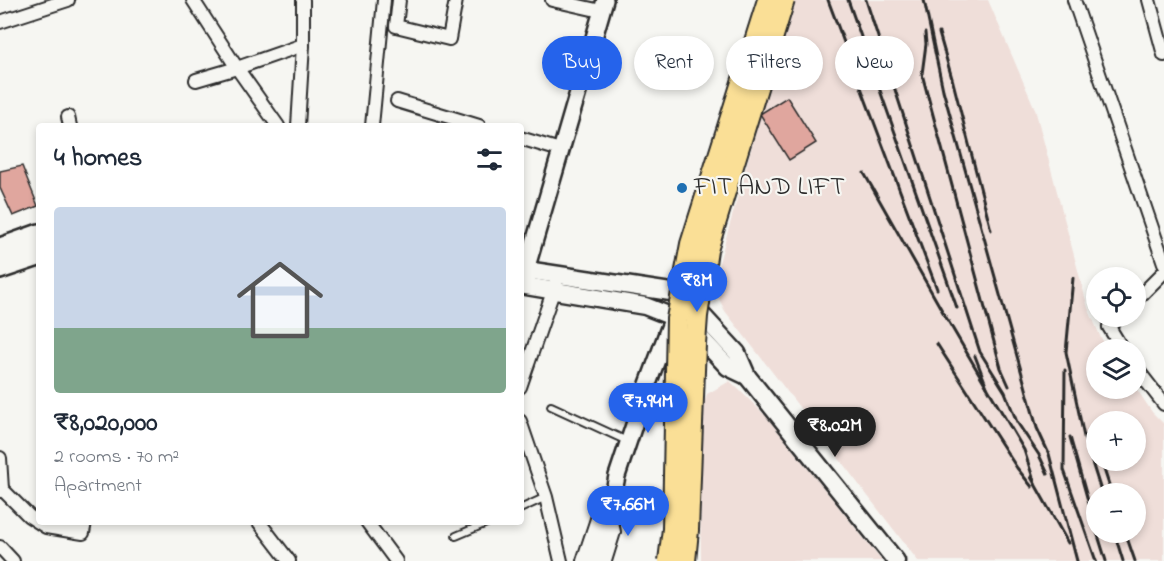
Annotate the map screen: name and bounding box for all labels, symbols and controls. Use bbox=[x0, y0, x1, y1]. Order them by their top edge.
chip: Buy bbox=[542, 36, 622, 90]
chip: Rent bbox=[634, 36, 714, 90]
chip: Filters bbox=[726, 36, 823, 90]
chip: New bbox=[835, 36, 914, 90]
text: 4 homes bbox=[54, 140, 142, 178]
icon: filters bbox=[473, 143, 506, 176]
place label: FIT AND LIFT bbox=[693, 169, 845, 207]
marker: FIT AND LIFT bbox=[675, 181, 689, 195]
icon: home bbox=[226, 246, 334, 354]
pin: ₹8M bbox=[668, 262, 726, 313]
text: ₹8M bbox=[681, 267, 713, 296]
map controls bbox=[1086, 267, 1146, 543]
button: locate bbox=[1086, 267, 1146, 327]
button: layers bbox=[1086, 339, 1146, 399]
pin: ₹7.94M bbox=[599, 383, 697, 434]
text: ₹7.94M bbox=[623, 388, 673, 417]
text: ₹8,020,000 bbox=[54, 405, 157, 443]
pin: ₹8.02M bbox=[786, 407, 884, 458]
button: + bbox=[1086, 411, 1146, 471]
text: ₹8.02M bbox=[808, 412, 862, 441]
text: 2 rooms · 70 m² bbox=[54, 443, 179, 472]
text: Apartment bbox=[54, 472, 142, 501]
button: − bbox=[1086, 483, 1146, 543]
pin: ₹7.66M bbox=[579, 486, 677, 537]
text: ₹7.66M bbox=[601, 491, 655, 520]

